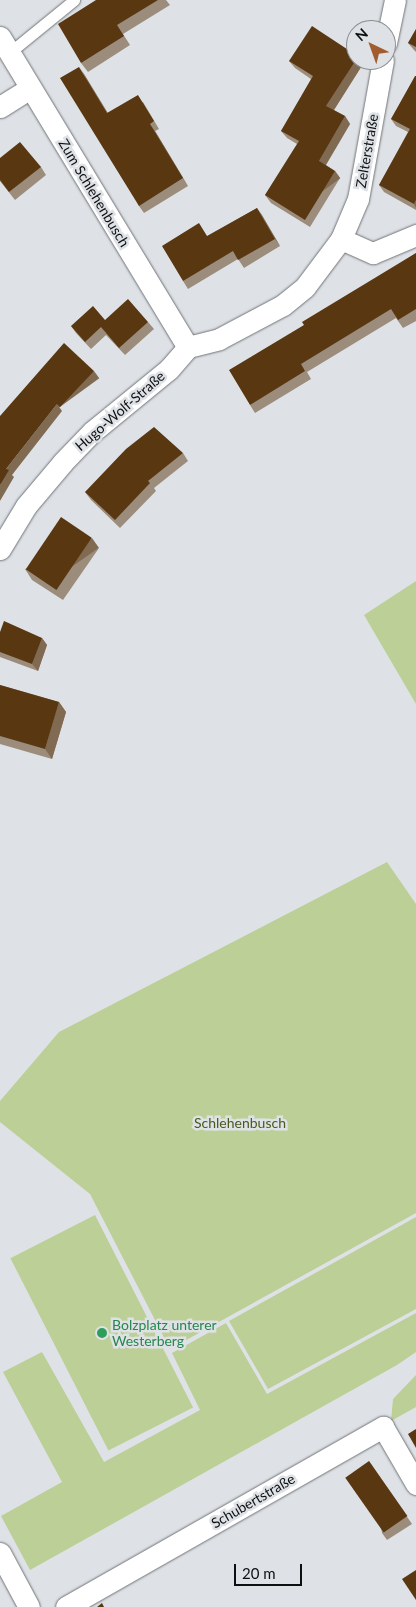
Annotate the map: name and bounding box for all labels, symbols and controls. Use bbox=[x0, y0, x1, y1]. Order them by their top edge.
north arrow bbox=[346, 20, 396, 70]
text: N bbox=[352, 24, 371, 44]
street label: Zelterstraße bbox=[352, 113, 382, 189]
street label: Zum Schlehenbusch bbox=[55, 136, 133, 250]
street label: Hugo-Wolf-Straße bbox=[72, 368, 168, 454]
park label: Schlehenbusch bbox=[194, 1115, 286, 1131]
place label: Bolzplatz unterer Westerberg bbox=[112, 1317, 217, 1350]
marker: Bolzplatz unterer Westerberg bbox=[96, 1327, 108, 1339]
street label: Schubertstraße bbox=[208, 1470, 298, 1532]
scale bar bbox=[236, 1554, 304, 1586]
text: 20 m bbox=[242, 1564, 276, 1582]

